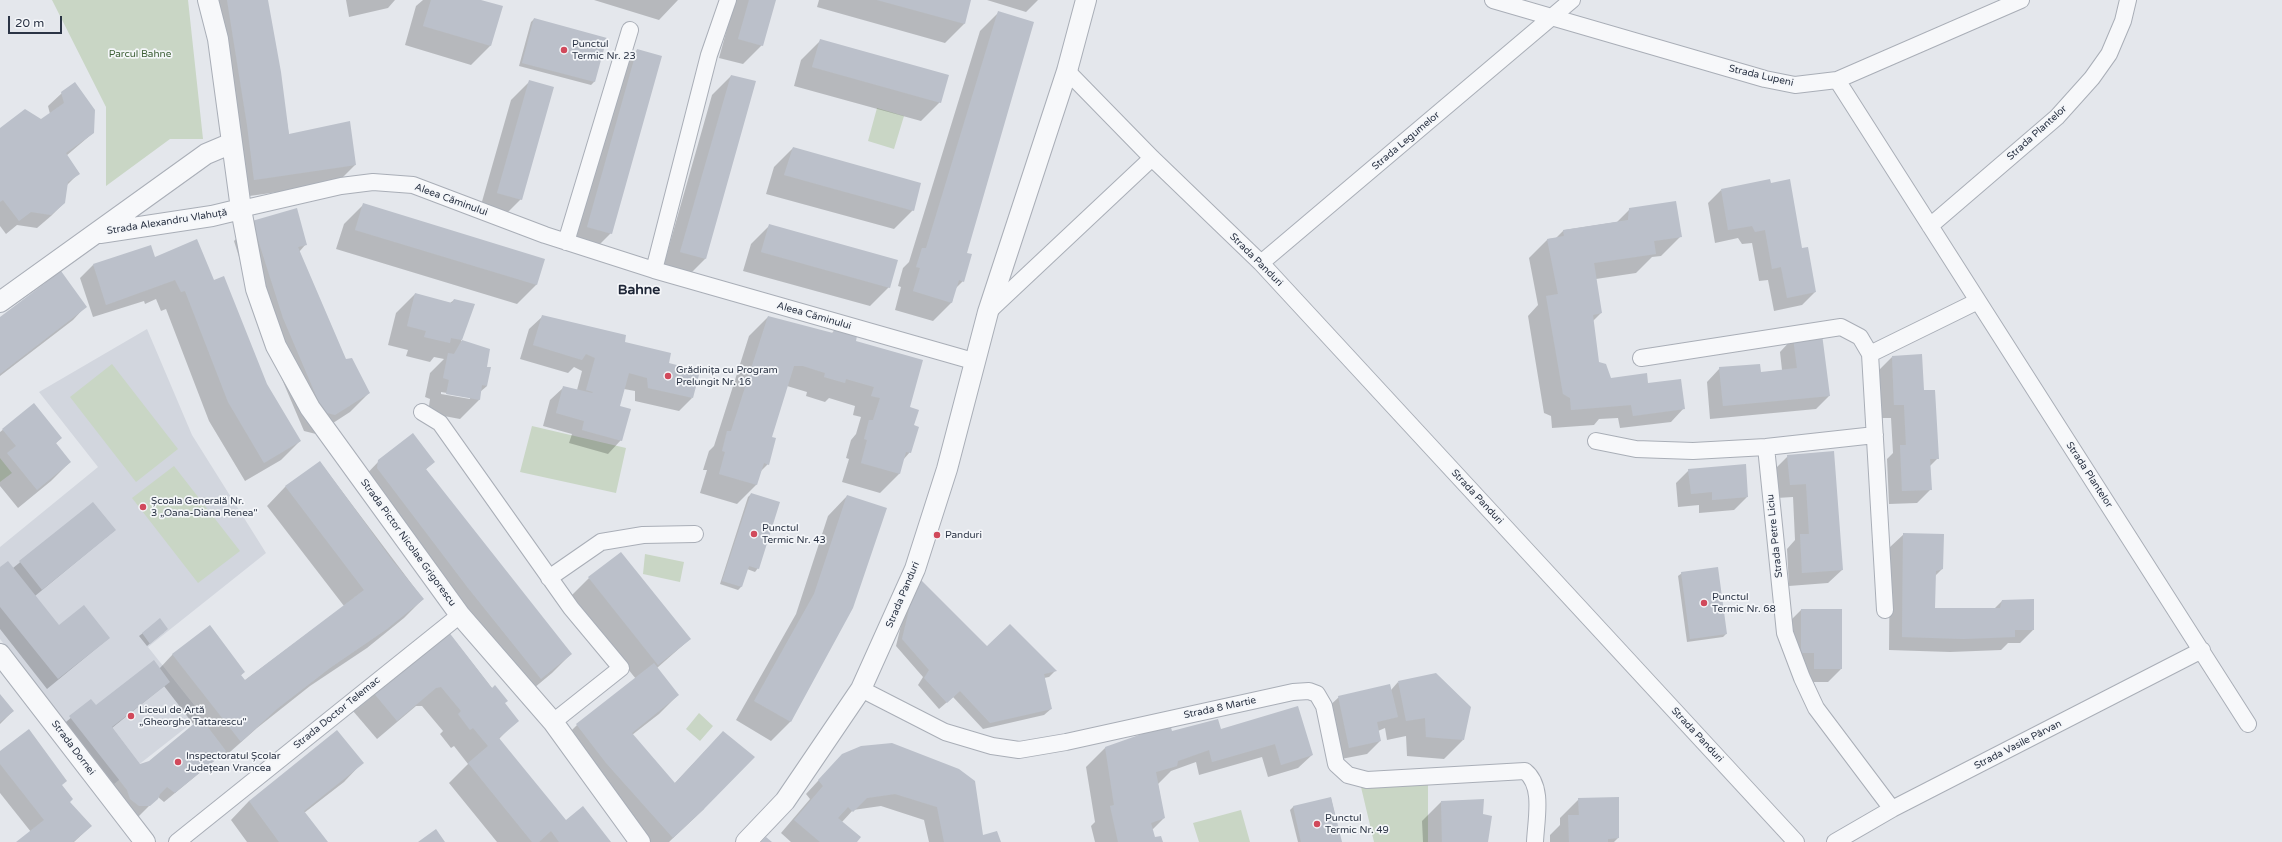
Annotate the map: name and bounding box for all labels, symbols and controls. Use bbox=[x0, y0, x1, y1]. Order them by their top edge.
scale bar bbox=[10, 8, 64, 34]
text: 20 m bbox=[15, 16, 44, 30]
place label: Punctul Termic Nr. 23 bbox=[572, 38, 636, 62]
marker: Punctul Termic Nr. 23 bbox=[559, 45, 569, 55]
park label: Parcul Bahne bbox=[109, 48, 171, 60]
street label: Strada Lupeni bbox=[1727, 63, 1795, 89]
street label: Strada Plantelor bbox=[2005, 103, 2069, 163]
street label: Strada Legumelor bbox=[1370, 109, 1442, 173]
street label: Aleea Căminului bbox=[413, 181, 489, 219]
street label: Strada Alexandru Vlahuță bbox=[106, 207, 228, 237]
street label: Strada Panduri bbox=[1227, 231, 1285, 289]
district label: Bahne bbox=[618, 282, 660, 298]
street label: Aleea Căminului bbox=[775, 300, 853, 332]
place label: Grădinița cu Program Prelungit Nr. 16 bbox=[676, 364, 778, 388]
marker: Grădinița cu Program Prelungit Nr. 16 bbox=[663, 371, 673, 381]
street label: Strada Plantelor bbox=[2063, 440, 2115, 510]
street label: Strada Panduri bbox=[1449, 467, 1505, 527]
street label: Strada Pictor Nicolae Grigorescu bbox=[358, 477, 458, 609]
street label: Strada Petre Liciu bbox=[1765, 494, 1785, 578]
place label: Școala Generală Nr. 3 „Oana-Diana Renea" bbox=[151, 495, 258, 518]
marker: Școala Generală Nr. 3 „Oana-Diana Renea" bbox=[138, 502, 148, 512]
place label: Punctul Termic Nr. 43 bbox=[762, 522, 826, 546]
marker: Punctul Termic Nr. 43 bbox=[749, 529, 759, 539]
place label: Panduri bbox=[945, 529, 982, 541]
marker: Panduri bbox=[932, 530, 942, 540]
street label: Strada Panduri bbox=[884, 560, 922, 630]
place label: Punctul Termic Nr. 68 bbox=[1712, 591, 1776, 614]
marker: Punctul Termic Nr. 68 bbox=[1699, 598, 1709, 608]
street label: Strada Doctor Telemac bbox=[291, 674, 383, 752]
street label: Strada 8 Martie bbox=[1183, 694, 1257, 722]
place label: Liceul de Artă „Gheorghe Tattarescu" bbox=[139, 704, 247, 728]
street label: Strada Panduri bbox=[1669, 705, 1725, 765]
marker: Liceul de Artă „Gheorghe Tattarescu" bbox=[126, 711, 136, 721]
street label: Strada Dornei bbox=[49, 718, 97, 778]
street label: Strada Vasile Pârvan bbox=[1972, 718, 2064, 772]
place label: Inspectoratul Școlar Județean Vrancea bbox=[186, 750, 281, 774]
marker: Inspectoratul Școlar Județean Vrancea bbox=[173, 757, 183, 767]
place label: Punctul Termic Nr. 49 bbox=[1325, 812, 1389, 836]
marker: Punctul Termic Nr. 49 bbox=[1312, 819, 1322, 829]

